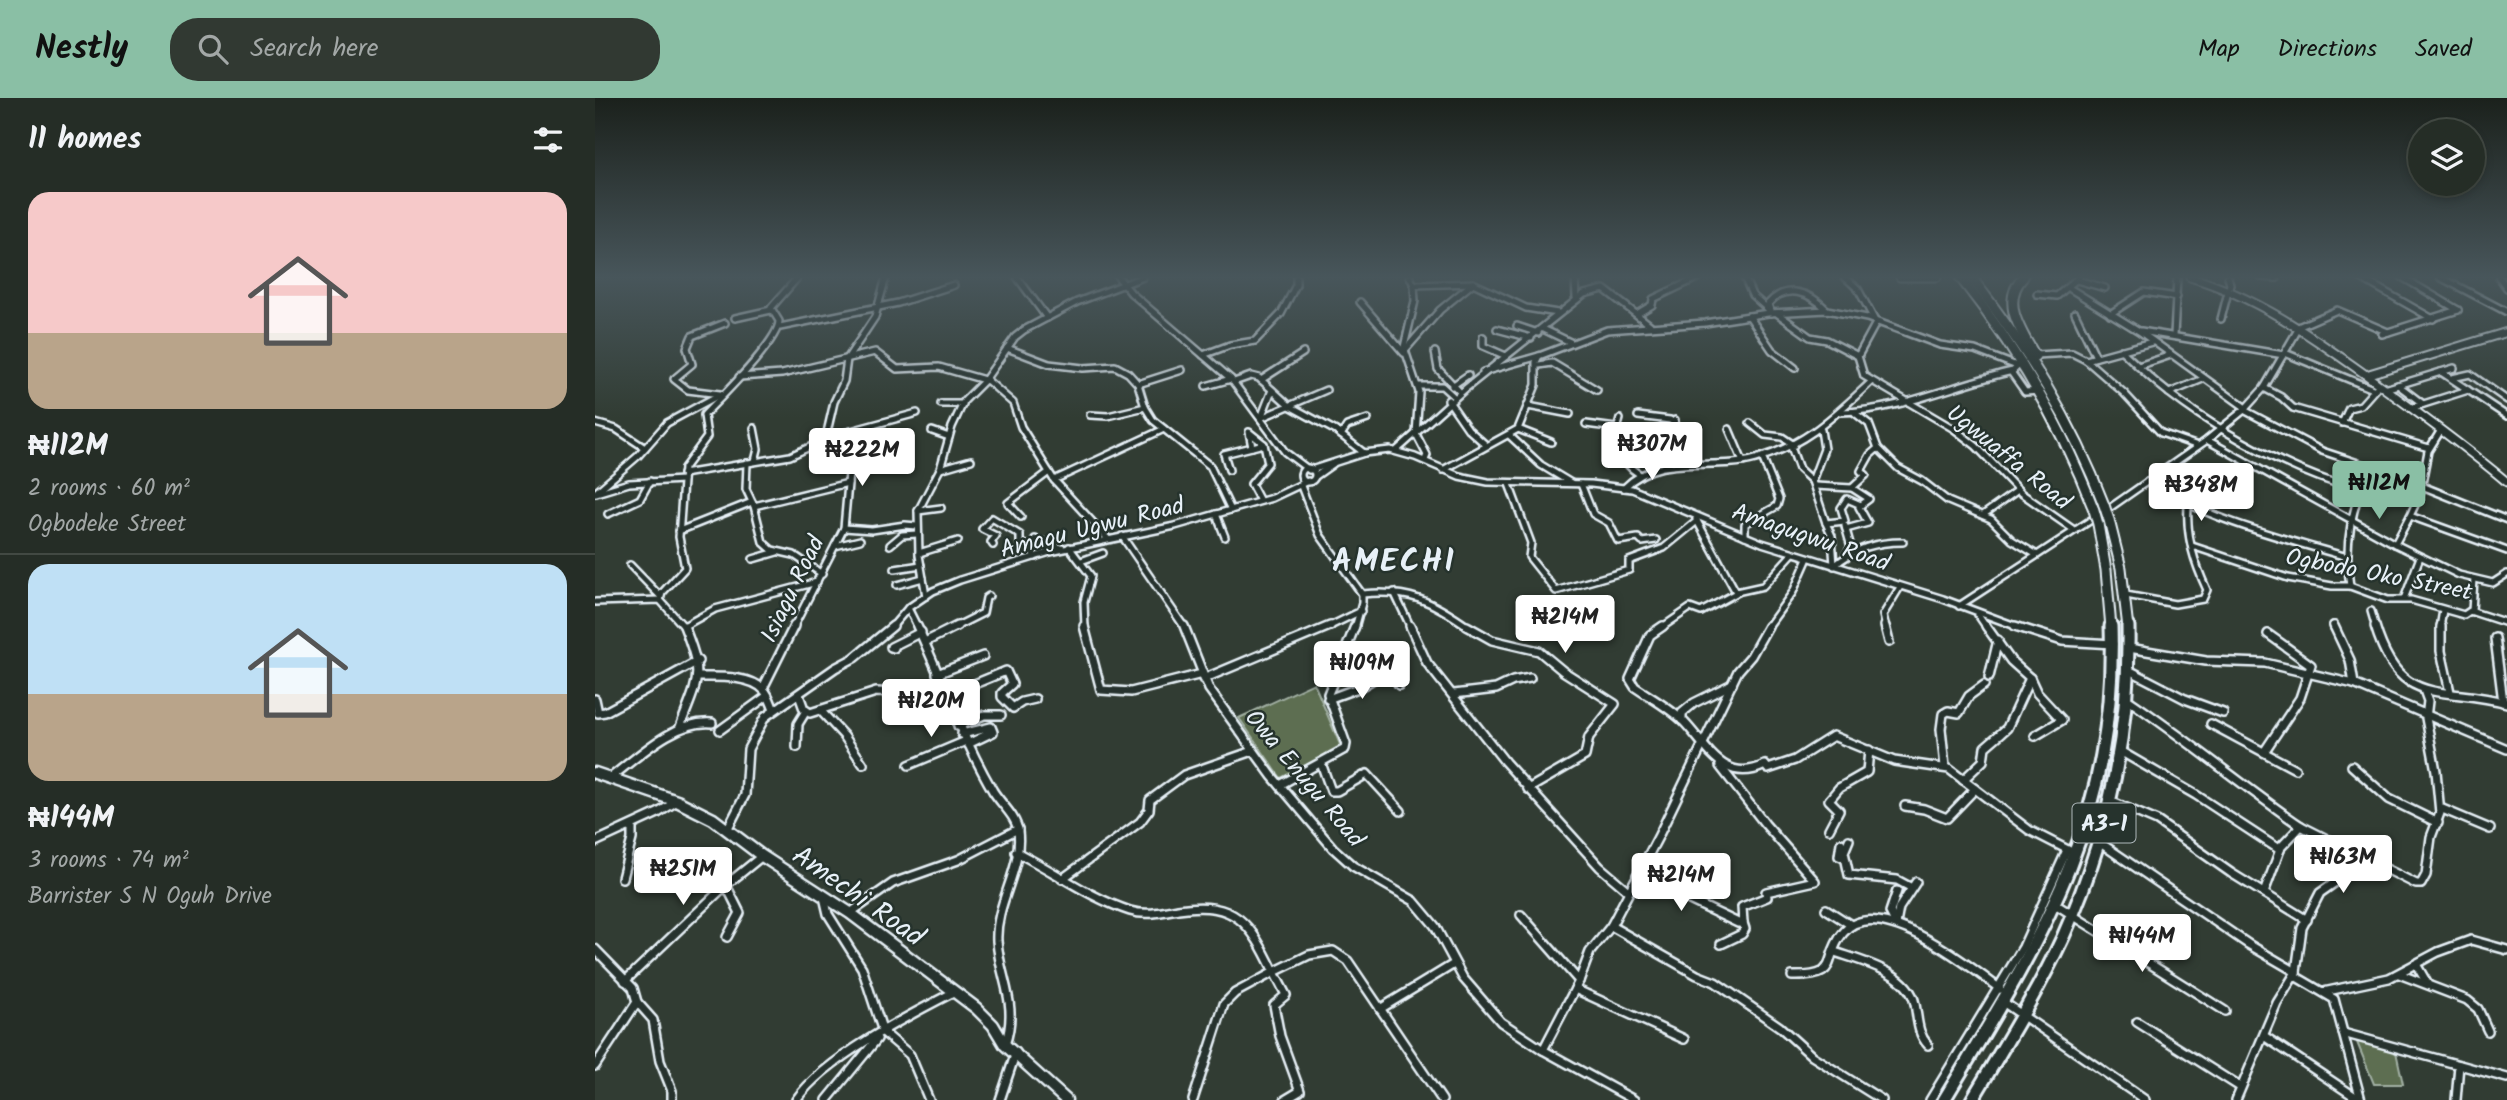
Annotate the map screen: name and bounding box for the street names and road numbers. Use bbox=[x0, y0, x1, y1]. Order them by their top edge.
street label: Ugwuaffa Road bbox=[1937, 395, 2080, 522]
street label: Amagu Ugwu Road bbox=[996, 486, 1190, 570]
street label: Amagugwu Road bbox=[1726, 493, 1896, 584]
street label: Isiagu Road bbox=[751, 528, 837, 650]
street label: Ogbodo Oko Street bbox=[2282, 538, 2476, 613]
street label: Owa Enugu Road bbox=[1234, 701, 1374, 858]
road number: A3-1 bbox=[2073, 804, 2135, 842]
street label: Amechi Road bbox=[782, 835, 934, 960]

